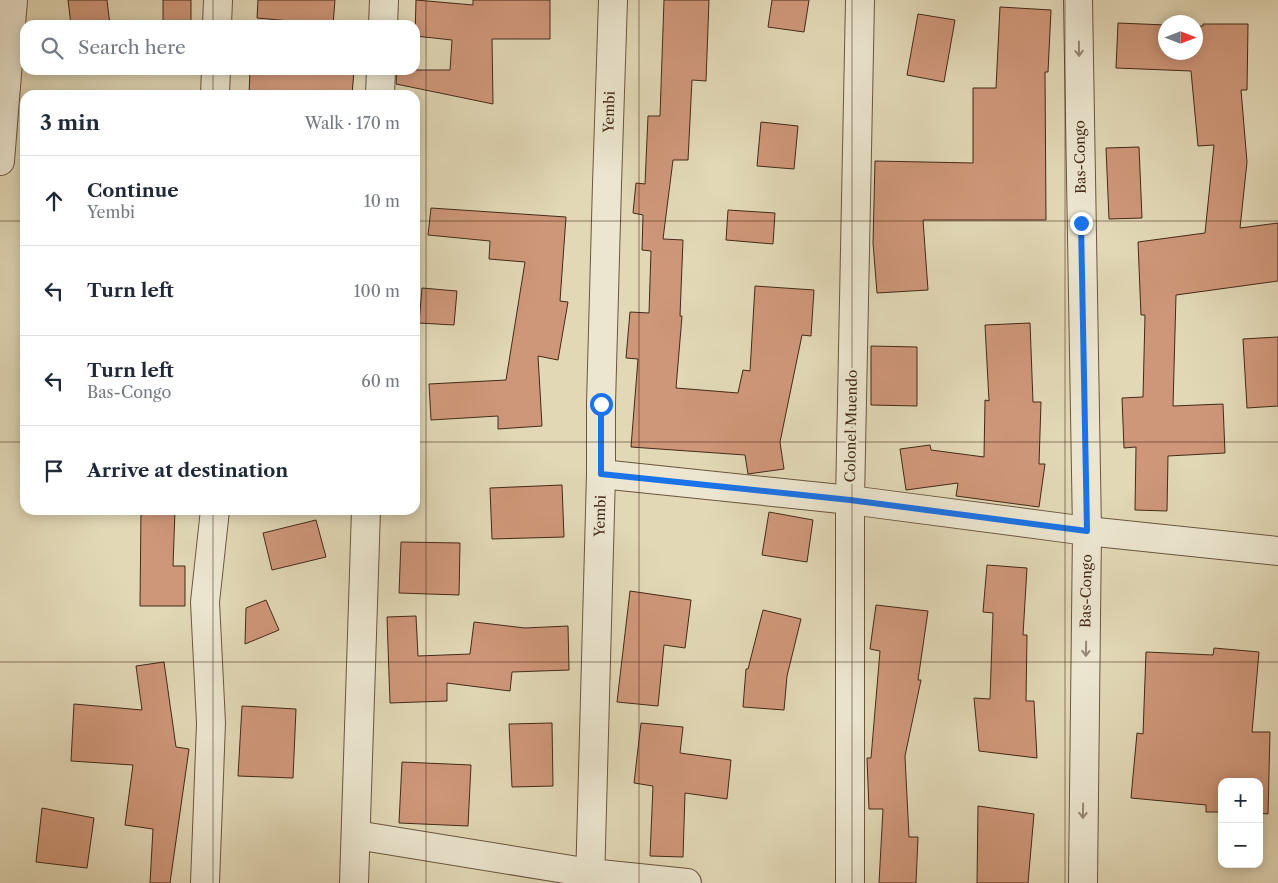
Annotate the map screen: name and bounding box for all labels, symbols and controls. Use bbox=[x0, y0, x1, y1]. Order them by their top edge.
north arrow bbox=[1158, 15, 1203, 60]
search box bbox=[20, 20, 420, 75]
icon: search bbox=[38, 34, 66, 62]
text: Search here bbox=[78, 36, 186, 59]
one-way arrow bbox=[1074, 40, 1084, 56]
street label: Yembi bbox=[599, 91, 619, 134]
text: 3 min bbox=[40, 110, 100, 135]
text: Walk · 170 m bbox=[305, 113, 400, 133]
street label: Bas-Congo bbox=[1070, 120, 1090, 194]
text: Continue bbox=[87, 179, 179, 202]
icon: ahead bbox=[40, 187, 68, 215]
text: 10 m bbox=[364, 191, 400, 211]
text: Yembi bbox=[87, 202, 135, 222]
route end bbox=[1070, 212, 1093, 235]
icon: left bbox=[40, 277, 68, 305]
text: Turn left bbox=[87, 279, 174, 302]
text: 100 m bbox=[354, 281, 400, 301]
text: Turn left bbox=[87, 359, 174, 382]
icon: left bbox=[40, 367, 68, 395]
street label: Colonel Muendo bbox=[841, 369, 861, 483]
text: 60 m bbox=[361, 371, 400, 391]
text: Bas-Congo bbox=[87, 382, 171, 402]
route start bbox=[590, 393, 613, 416]
icon: arrive bbox=[40, 457, 68, 485]
text: Arrive at destination bbox=[87, 459, 288, 482]
street label: Yembi bbox=[590, 495, 610, 538]
street label: Bas-Congo bbox=[1076, 554, 1096, 628]
one-way arrow bbox=[1081, 640, 1091, 656]
map controls bbox=[1218, 778, 1263, 868]
button: + bbox=[1218, 778, 1263, 823]
one-way arrow bbox=[1079, 803, 1088, 819]
button: − bbox=[1218, 823, 1263, 868]

